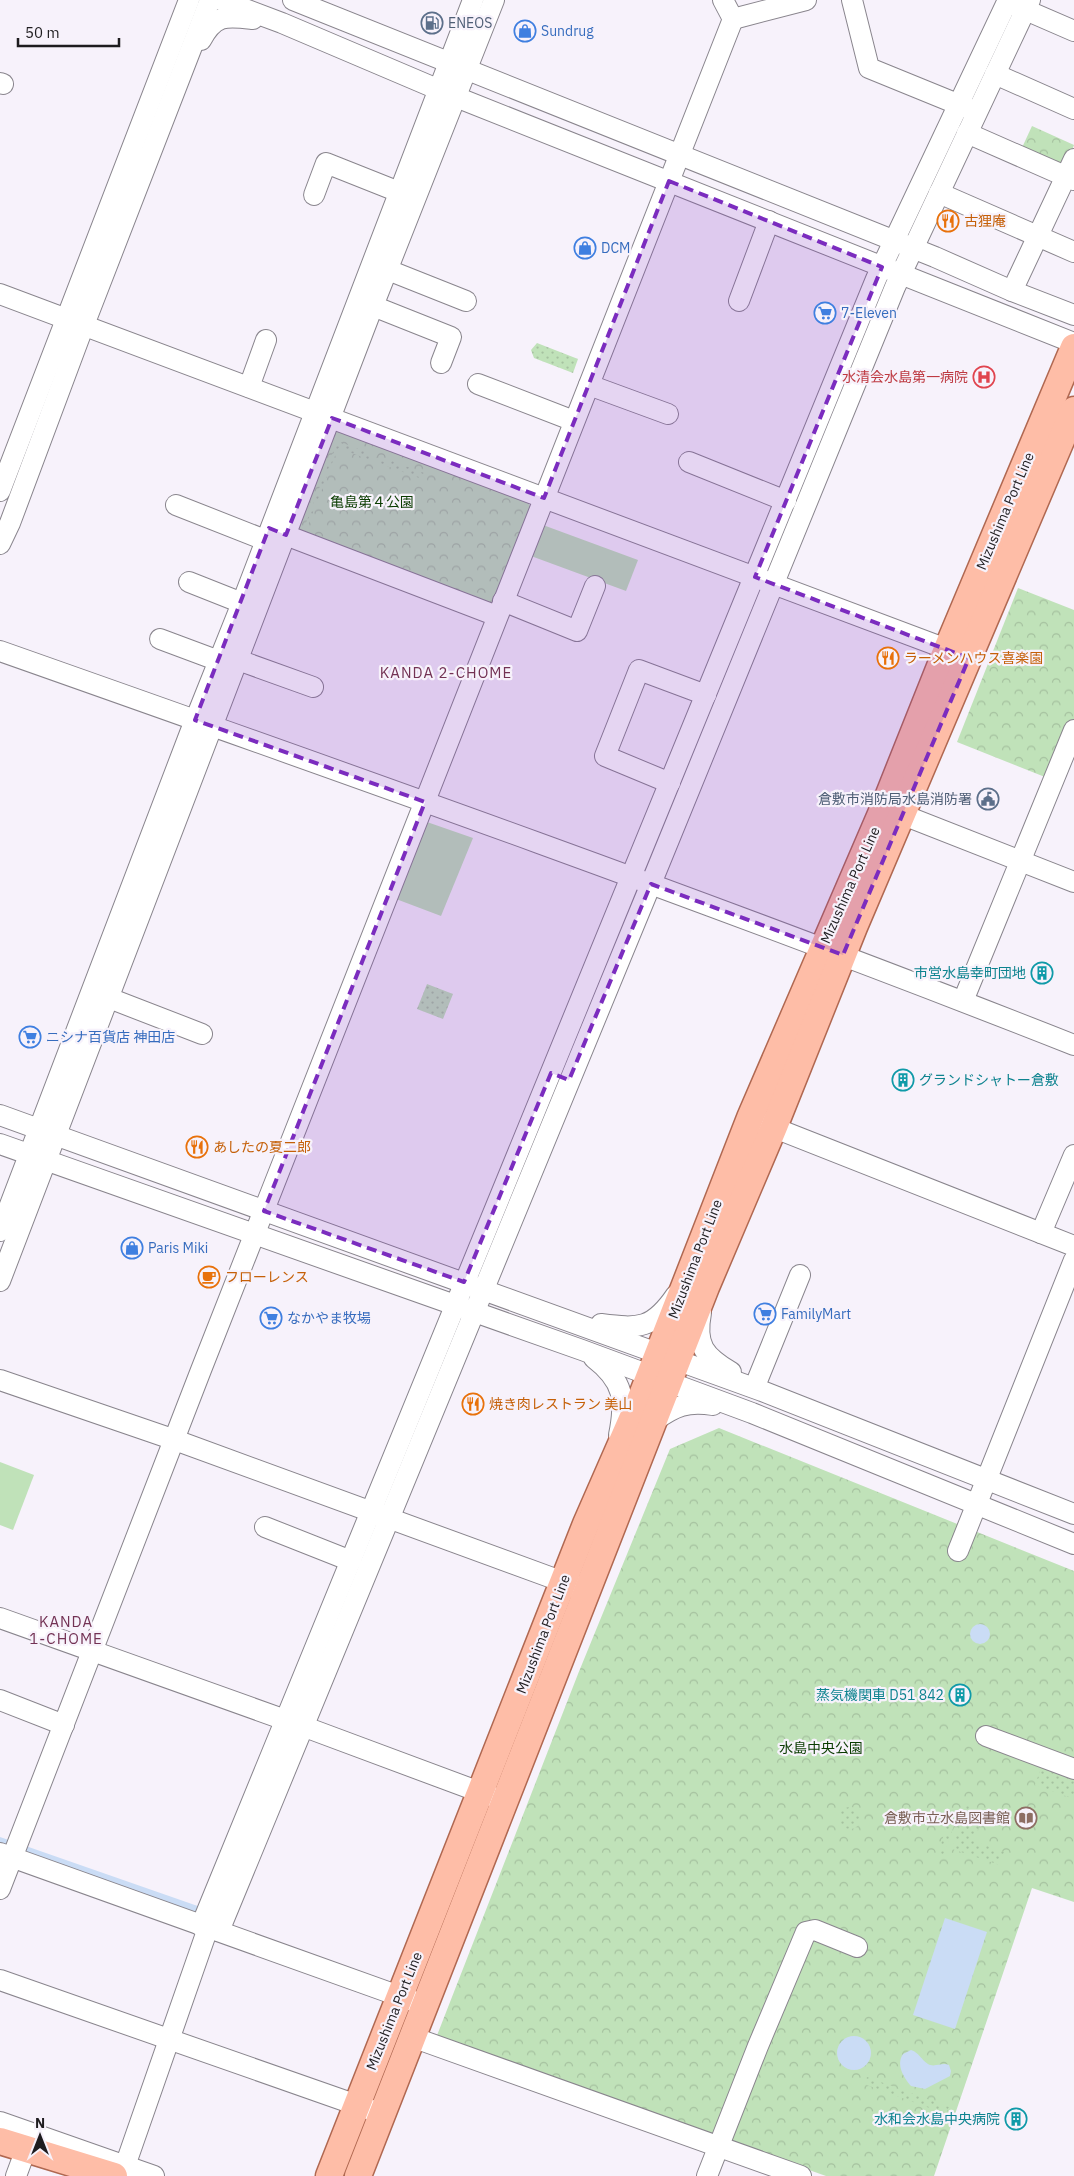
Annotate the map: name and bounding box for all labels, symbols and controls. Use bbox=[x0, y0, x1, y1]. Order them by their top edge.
fuel station icon: ENEOS bbox=[420, 11, 444, 35]
place label: ENEOS bbox=[448, 14, 492, 32]
scale bar bbox=[18, 15, 119, 47]
shop icon: Sundrug bbox=[513, 19, 537, 43]
place label: Sundrug bbox=[541, 22, 594, 40]
text: 50 m bbox=[25, 23, 60, 42]
restaurant icon: 古狸庵 bbox=[936, 209, 960, 233]
place label: 古狸庵 bbox=[964, 212, 1006, 230]
shop icon: DCM bbox=[573, 236, 597, 260]
place label: DCM bbox=[601, 239, 630, 257]
supermarket icon: 7-Eleven bbox=[813, 301, 837, 325]
place label: 7-Eleven bbox=[841, 304, 897, 322]
hospital icon: 水清会水島第一病院 bbox=[972, 365, 996, 389]
place label: 水清会水島第一病院 bbox=[842, 368, 968, 386]
street label: Mizushima Port Line bbox=[972, 449, 1038, 573]
park label: 亀島第４公園 bbox=[330, 493, 414, 511]
restaurant icon: ラーメンハウス喜楽園 bbox=[876, 646, 900, 670]
place label: ラーメンハウス喜楽園 bbox=[904, 649, 1043, 667]
district label: KANDA 2-CHOME bbox=[380, 663, 512, 682]
public building icon: 倉敷市消防局水島消防署 bbox=[976, 787, 1000, 811]
place label: 倉敷市消防局水島消防署 bbox=[818, 790, 972, 808]
street label: Mizushima Port Line bbox=[816, 823, 884, 946]
building icon: 市営水島幸町団地 bbox=[1030, 961, 1054, 985]
place label: 市営水島幸町団地 bbox=[914, 964, 1026, 982]
supermarket icon: ニシナ百貨店 神田店 bbox=[18, 1025, 42, 1049]
place label: ニシナ百貨店 神田店 bbox=[46, 1028, 175, 1046]
building icon: グランドシャトー倉敷 bbox=[891, 1068, 915, 1092]
place label: グランドシャトー倉敷 bbox=[919, 1071, 1059, 1089]
restaurant icon: あしたの夏二郎 bbox=[185, 1135, 209, 1159]
place label: あしたの夏二郎 bbox=[213, 1138, 311, 1156]
street label: Mizushima Port Line bbox=[664, 1197, 726, 1321]
shop icon: Paris Miki bbox=[120, 1236, 144, 1260]
place label: Paris Miki bbox=[148, 1239, 208, 1257]
cafe icon: フローレンス bbox=[197, 1265, 221, 1289]
place label: フローレンス bbox=[225, 1268, 309, 1286]
supermarket icon: FamilyMart bbox=[753, 1302, 777, 1326]
place label: FamilyMart bbox=[781, 1305, 851, 1323]
supermarket icon: なかやま牧場 bbox=[259, 1306, 283, 1330]
place label: なかやま牧場 bbox=[287, 1309, 371, 1327]
restaurant icon: 焼き肉レストラン 美山 bbox=[461, 1392, 485, 1416]
place label: 焼き肉レストラン 美山 bbox=[489, 1395, 632, 1413]
street label: Mizushima Port Line bbox=[512, 1572, 574, 1696]
district label: KANDA 1-CHOME bbox=[29, 1612, 103, 1648]
building icon: 蒸気機関車 D51 842 bbox=[948, 1683, 972, 1707]
place label: 蒸気機関車 D51 842 bbox=[816, 1686, 944, 1704]
park label: 水島中央公園 bbox=[779, 1739, 863, 1757]
library icon: 倉敷市立水島図書館 bbox=[1014, 1806, 1038, 1830]
place label: 倉敷市立水島図書館 bbox=[884, 1809, 1010, 1827]
street label: Mizushima Port Line bbox=[362, 1949, 426, 2073]
building icon: 水和会水島中央病院 bbox=[1004, 2107, 1028, 2131]
place label: 水和会水島中央病院 bbox=[874, 2110, 1000, 2128]
north arrow bbox=[15, 2111, 65, 2161]
text: N bbox=[35, 2114, 45, 2132]

